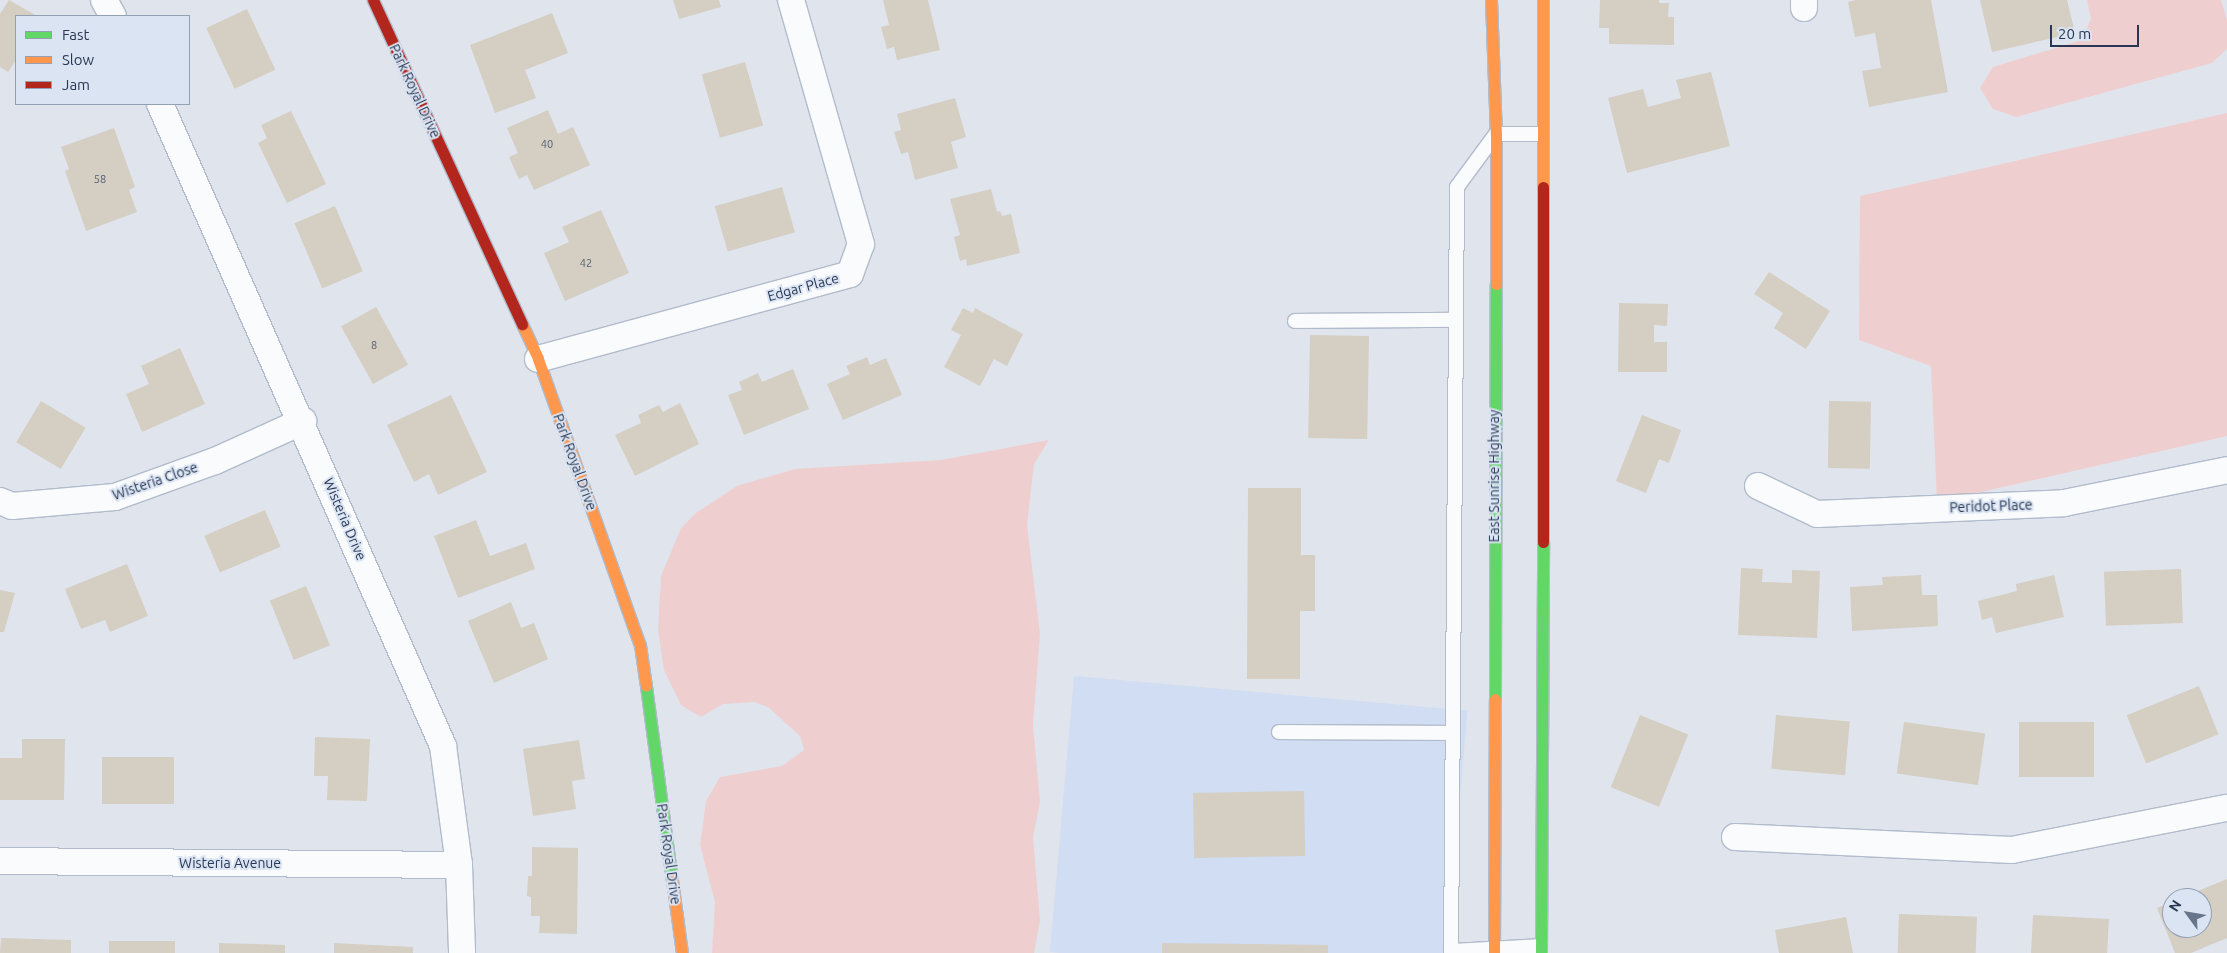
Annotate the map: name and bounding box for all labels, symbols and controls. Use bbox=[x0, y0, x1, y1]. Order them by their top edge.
legend bbox=[15, 15, 190, 105]
scale bar bbox=[2052, 15, 2141, 47]
text: 20 m bbox=[2058, 25, 2091, 42]
text: Fast bbox=[62, 26, 89, 43]
street label: Park Royal Drive bbox=[386, 41, 444, 141]
text: Slow bbox=[62, 51, 94, 68]
text: Jam bbox=[62, 76, 90, 93]
house number: 40 bbox=[541, 137, 553, 151]
house number: 58 bbox=[94, 172, 106, 186]
house number: 42 bbox=[580, 256, 592, 270]
street label: Edgar Place bbox=[766, 269, 840, 305]
house number: 8 bbox=[371, 338, 377, 352]
street label: East Sunrise Highway bbox=[1486, 410, 1502, 542]
street label: Park Royal Drive bbox=[550, 411, 600, 513]
street label: Wisteria Close bbox=[110, 459, 200, 503]
street label: Wisteria Drive bbox=[320, 475, 370, 563]
street label: Peridot Place bbox=[1949, 496, 2033, 516]
street label: Park Royal Drive bbox=[654, 802, 684, 906]
street label: Wisteria Avenue bbox=[179, 855, 281, 871]
north arrow bbox=[2162, 888, 2212, 938]
text: N bbox=[2166, 897, 2185, 914]

